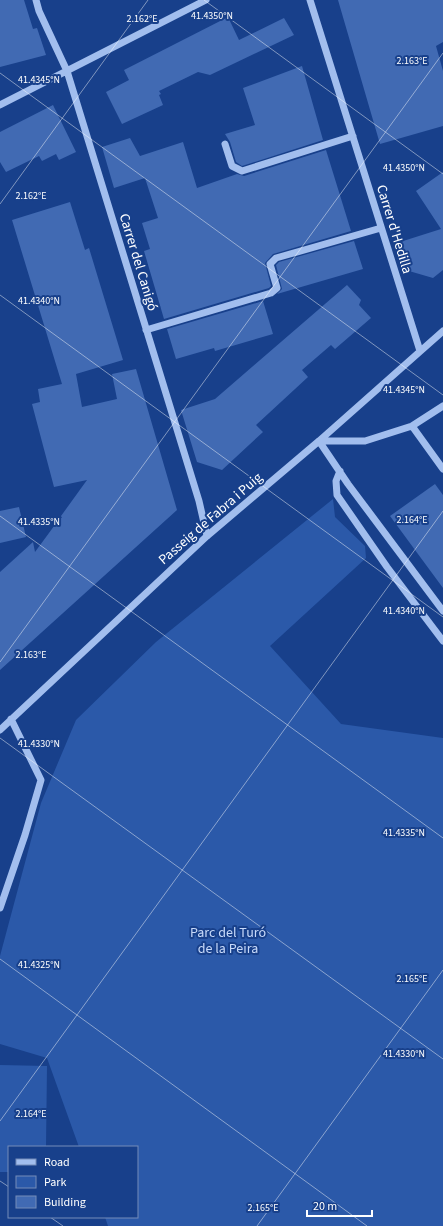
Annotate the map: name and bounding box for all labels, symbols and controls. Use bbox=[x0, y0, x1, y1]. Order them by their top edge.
text: 41.4350°N bbox=[191, 9, 233, 23]
text: 2.162°E bbox=[127, 12, 157, 26]
text: 2.163°E bbox=[397, 54, 427, 68]
text: 41.4345°N bbox=[18, 73, 60, 87]
text: 41.4350°N bbox=[383, 161, 425, 175]
street label: Carrer d'Hedilla bbox=[371, 182, 417, 276]
text: 2.162°E bbox=[16, 189, 46, 203]
street label: Carrer del Canigó bbox=[114, 211, 162, 313]
text: 41.4340°N bbox=[18, 294, 60, 308]
text: 41.4345°N bbox=[383, 383, 425, 397]
street label: Passeig de Fabra i Puig bbox=[154, 468, 267, 570]
text: 2.164°E bbox=[397, 513, 427, 527]
text: 41.4335°N bbox=[18, 515, 60, 529]
text: 41.4340°N bbox=[383, 604, 425, 618]
text: 2.163°E bbox=[16, 648, 46, 662]
text: 41.4330°N bbox=[18, 737, 60, 751]
text: 41.4335°N bbox=[383, 826, 425, 840]
park label: Parc del Turó de la Peira bbox=[190, 923, 266, 959]
text: 41.4325°N bbox=[18, 958, 60, 972]
text: 2.165°E bbox=[397, 972, 427, 986]
text: 41.4330°N bbox=[383, 1047, 425, 1061]
text: 2.164°E bbox=[16, 1107, 46, 1121]
legend bbox=[8, 1146, 138, 1218]
text: Road bbox=[44, 1154, 70, 1171]
text: Park bbox=[44, 1174, 66, 1191]
scale bar bbox=[307, 1192, 372, 1218]
text: Building bbox=[44, 1194, 86, 1211]
text: 20 m bbox=[313, 1198, 337, 1215]
text: 2.165°E bbox=[248, 1201, 278, 1215]

